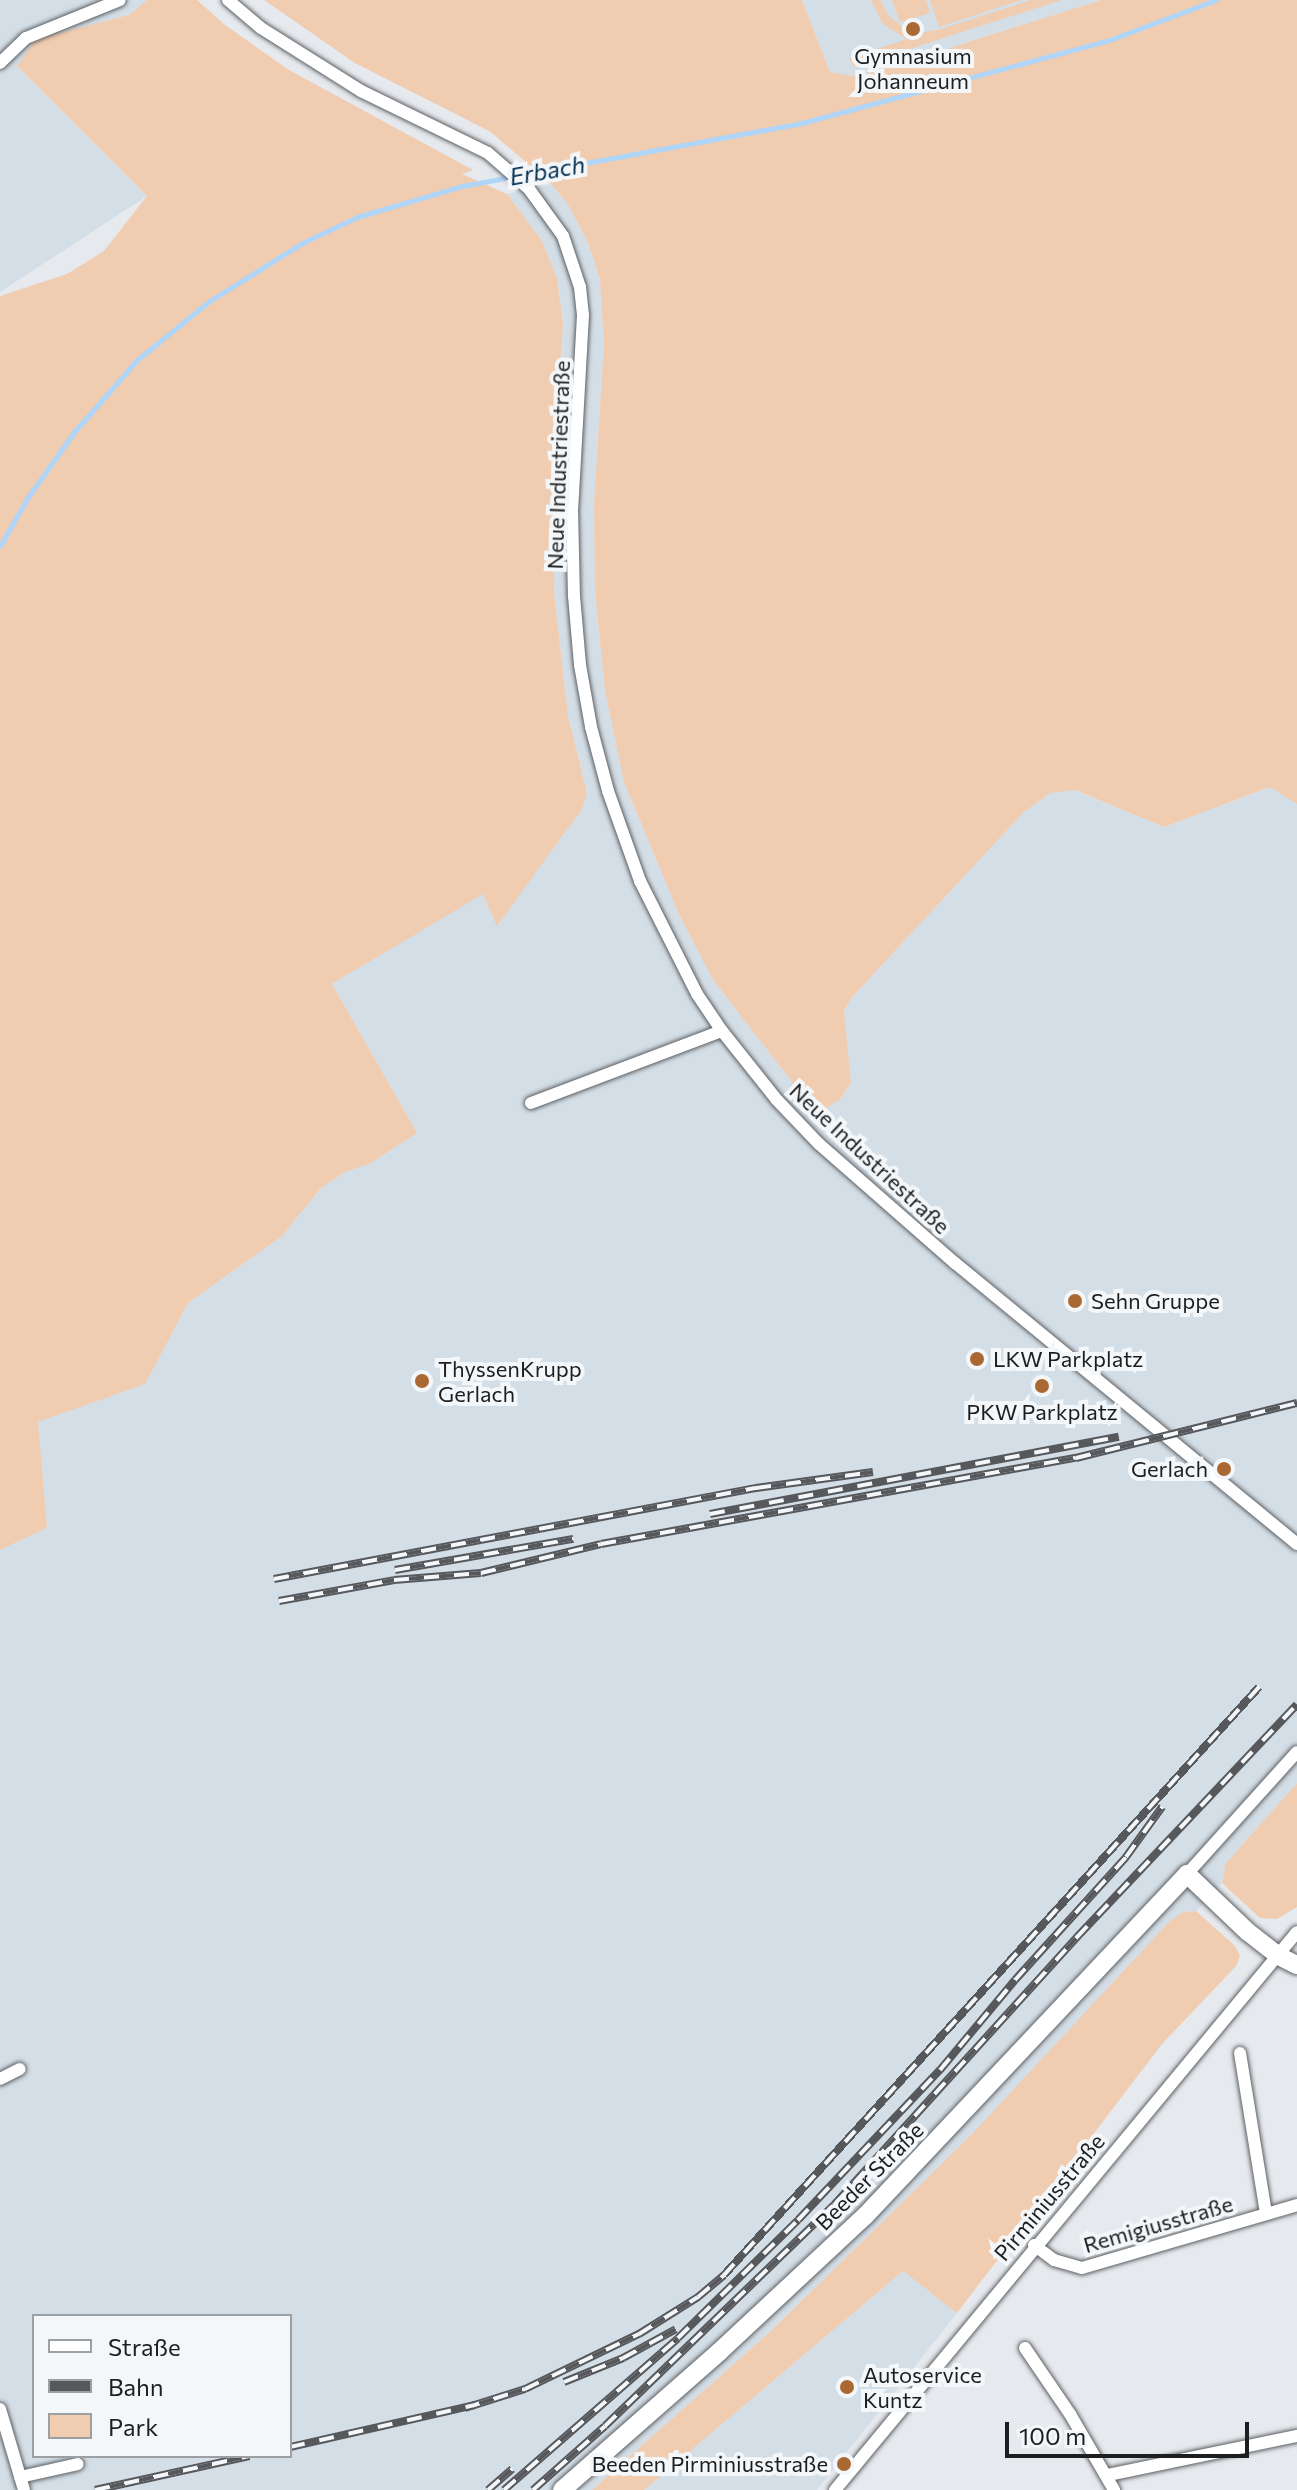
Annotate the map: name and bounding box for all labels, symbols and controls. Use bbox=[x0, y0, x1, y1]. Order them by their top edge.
marker: Gymnasium Johanneum bbox=[904, 20, 922, 38]
place label: Gymnasium Johanneum bbox=[854, 42, 972, 94]
water label: Erbach bbox=[507, 149, 587, 191]
street label: Neue Industriestraße bbox=[541, 360, 575, 570]
street label: Neue Industriestraße bbox=[785, 1077, 955, 1239]
place label: Sehn Gruppe bbox=[1091, 1288, 1220, 1314]
marker: Sehn Gruppe bbox=[1066, 1292, 1084, 1310]
place label: LKW Parkplatz bbox=[993, 1346, 1143, 1372]
marker: LKW Parkplatz bbox=[968, 1350, 986, 1368]
place label: ThyssenKrupp Gerlach bbox=[438, 1355, 582, 1406]
marker: ThyssenKrupp Gerlach bbox=[413, 1372, 431, 1390]
marker: PKW Parkplatz bbox=[1033, 1377, 1051, 1395]
place label: PKW Parkplatz bbox=[966, 1399, 1118, 1425]
place label: Gerlach bbox=[1131, 1456, 1208, 1482]
marker: Gerlach bbox=[1215, 1460, 1233, 1478]
street label: Beeder Straße bbox=[810, 2117, 928, 2235]
street label: Pirminiusstraße bbox=[988, 2128, 1110, 2266]
street label: Remigiusstraße bbox=[1080, 2190, 1236, 2258]
legend bbox=[32, 2314, 292, 2458]
text: Straße bbox=[108, 2332, 181, 2361]
place label: Autoservice Kuntz bbox=[863, 2361, 982, 2412]
text: Bahn bbox=[108, 2372, 164, 2401]
marker: Autoservice Kuntz bbox=[838, 2378, 856, 2396]
scale bar bbox=[1009, 2406, 1253, 2456]
text: Park bbox=[108, 2412, 158, 2441]
text: 100 m bbox=[1019, 2421, 1086, 2450]
place label: Beeden Pirminiusstraße bbox=[592, 2451, 828, 2477]
marker: Beeden Pirminiusstraße bbox=[835, 2455, 853, 2473]

